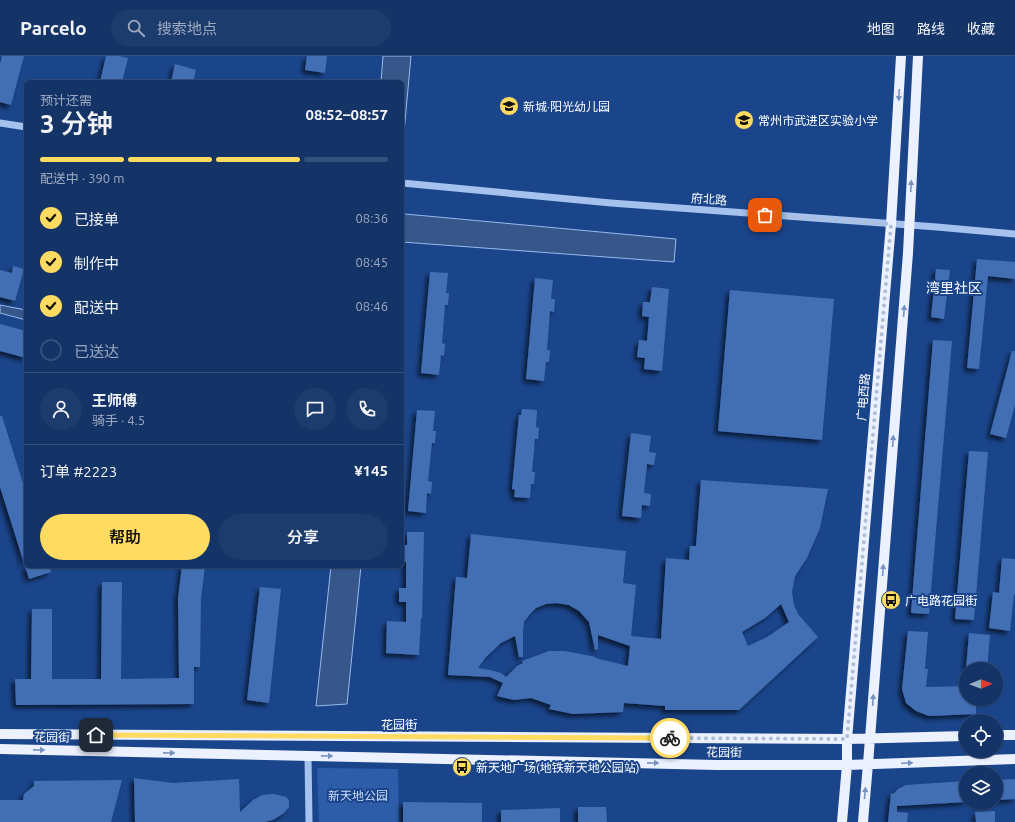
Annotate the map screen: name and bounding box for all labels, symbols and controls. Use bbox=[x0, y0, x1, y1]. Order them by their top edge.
search box bbox=[111, 10, 391, 46]
text: Parcelo bbox=[20, 17, 87, 39]
icon: search bbox=[125, 17, 147, 39]
text: 搜索地点 bbox=[157, 20, 217, 37]
text: 地图 bbox=[867, 21, 895, 37]
text: 路线 bbox=[917, 21, 945, 37]
text: 收藏 bbox=[967, 21, 995, 37]
one-way arrow bbox=[895, 89, 902, 101]
text: 预计还需 bbox=[40, 93, 92, 107]
school or university icon: 新城·阳光幼儿园 bbox=[498, 95, 520, 117]
place label: 新城·阳光幼儿园 bbox=[523, 100, 610, 113]
text: 08:52–08:57 bbox=[305, 106, 388, 123]
text: 3 分钟 bbox=[40, 109, 113, 138]
school or university icon: 常州市武进区实验小学 bbox=[733, 109, 755, 131]
place label: 常州市武进区实验小学 bbox=[758, 114, 878, 127]
text: 配送中 · 390 m bbox=[40, 171, 124, 185]
one-way arrow bbox=[908, 180, 915, 192]
street label: 府北路 bbox=[691, 191, 727, 207]
pin bbox=[748, 198, 782, 232]
icon: bag bbox=[754, 204, 776, 226]
icon: check bbox=[40, 207, 62, 229]
text: 已接单 bbox=[74, 211, 119, 228]
text: 08:36 bbox=[355, 211, 388, 225]
icon: check bbox=[40, 251, 62, 273]
text: 制作中 bbox=[74, 255, 119, 272]
text: 08:45 bbox=[355, 255, 388, 269]
district label: 湾里社区 bbox=[926, 280, 982, 296]
icon: check bbox=[40, 295, 62, 317]
text: 配送中 bbox=[74, 299, 119, 316]
text: 08:46 bbox=[355, 299, 388, 313]
one-way arrow bbox=[900, 305, 907, 317]
text: 已送达 bbox=[74, 343, 119, 360]
street label: 广电西路 bbox=[854, 373, 872, 421]
button: person bbox=[40, 388, 82, 430]
button: chat bbox=[294, 388, 336, 430]
button: phone bbox=[346, 388, 388, 430]
text: 王师傅 bbox=[92, 392, 137, 409]
text: 骑手 · 4.5 bbox=[92, 413, 145, 427]
one-way arrow bbox=[890, 435, 897, 447]
text: ¥145 bbox=[354, 462, 388, 479]
text: 订单 #2223 bbox=[40, 463, 117, 480]
button: 帮助 bbox=[40, 514, 210, 560]
button: 分享 bbox=[218, 514, 388, 560]
one-way arrow bbox=[880, 564, 887, 576]
bus stop icon: 广电路花园街 bbox=[880, 589, 902, 611]
place label: 广电路花园街 bbox=[905, 594, 977, 607]
north arrow bbox=[959, 662, 1003, 706]
map controls bbox=[959, 662, 1003, 810]
one-way arrow bbox=[870, 694, 877, 706]
button: locate bbox=[959, 714, 1003, 758]
pin bbox=[79, 718, 113, 752]
street label: 花园街 bbox=[381, 718, 417, 731]
courier bbox=[650, 718, 690, 758]
icon: home bbox=[85, 724, 107, 746]
icon: bike bbox=[659, 727, 681, 749]
street label: 花园街 bbox=[34, 730, 70, 744]
street label: 花园街 bbox=[706, 745, 742, 759]
one-way arrow bbox=[33, 747, 46, 753]
one-way arrow bbox=[163, 750, 176, 756]
one-way arrow bbox=[321, 753, 334, 759]
bus stop icon: 新天地广场(地铁新天地公园站) bbox=[451, 756, 473, 778]
one-way arrow bbox=[647, 760, 660, 766]
one-way arrow bbox=[901, 760, 914, 766]
place label: 新天地广场(地铁新天地公园站) bbox=[476, 761, 640, 775]
button: layers bbox=[959, 766, 1003, 810]
one-way arrow bbox=[862, 787, 869, 799]
park label: 新天地公园 bbox=[328, 789, 388, 802]

